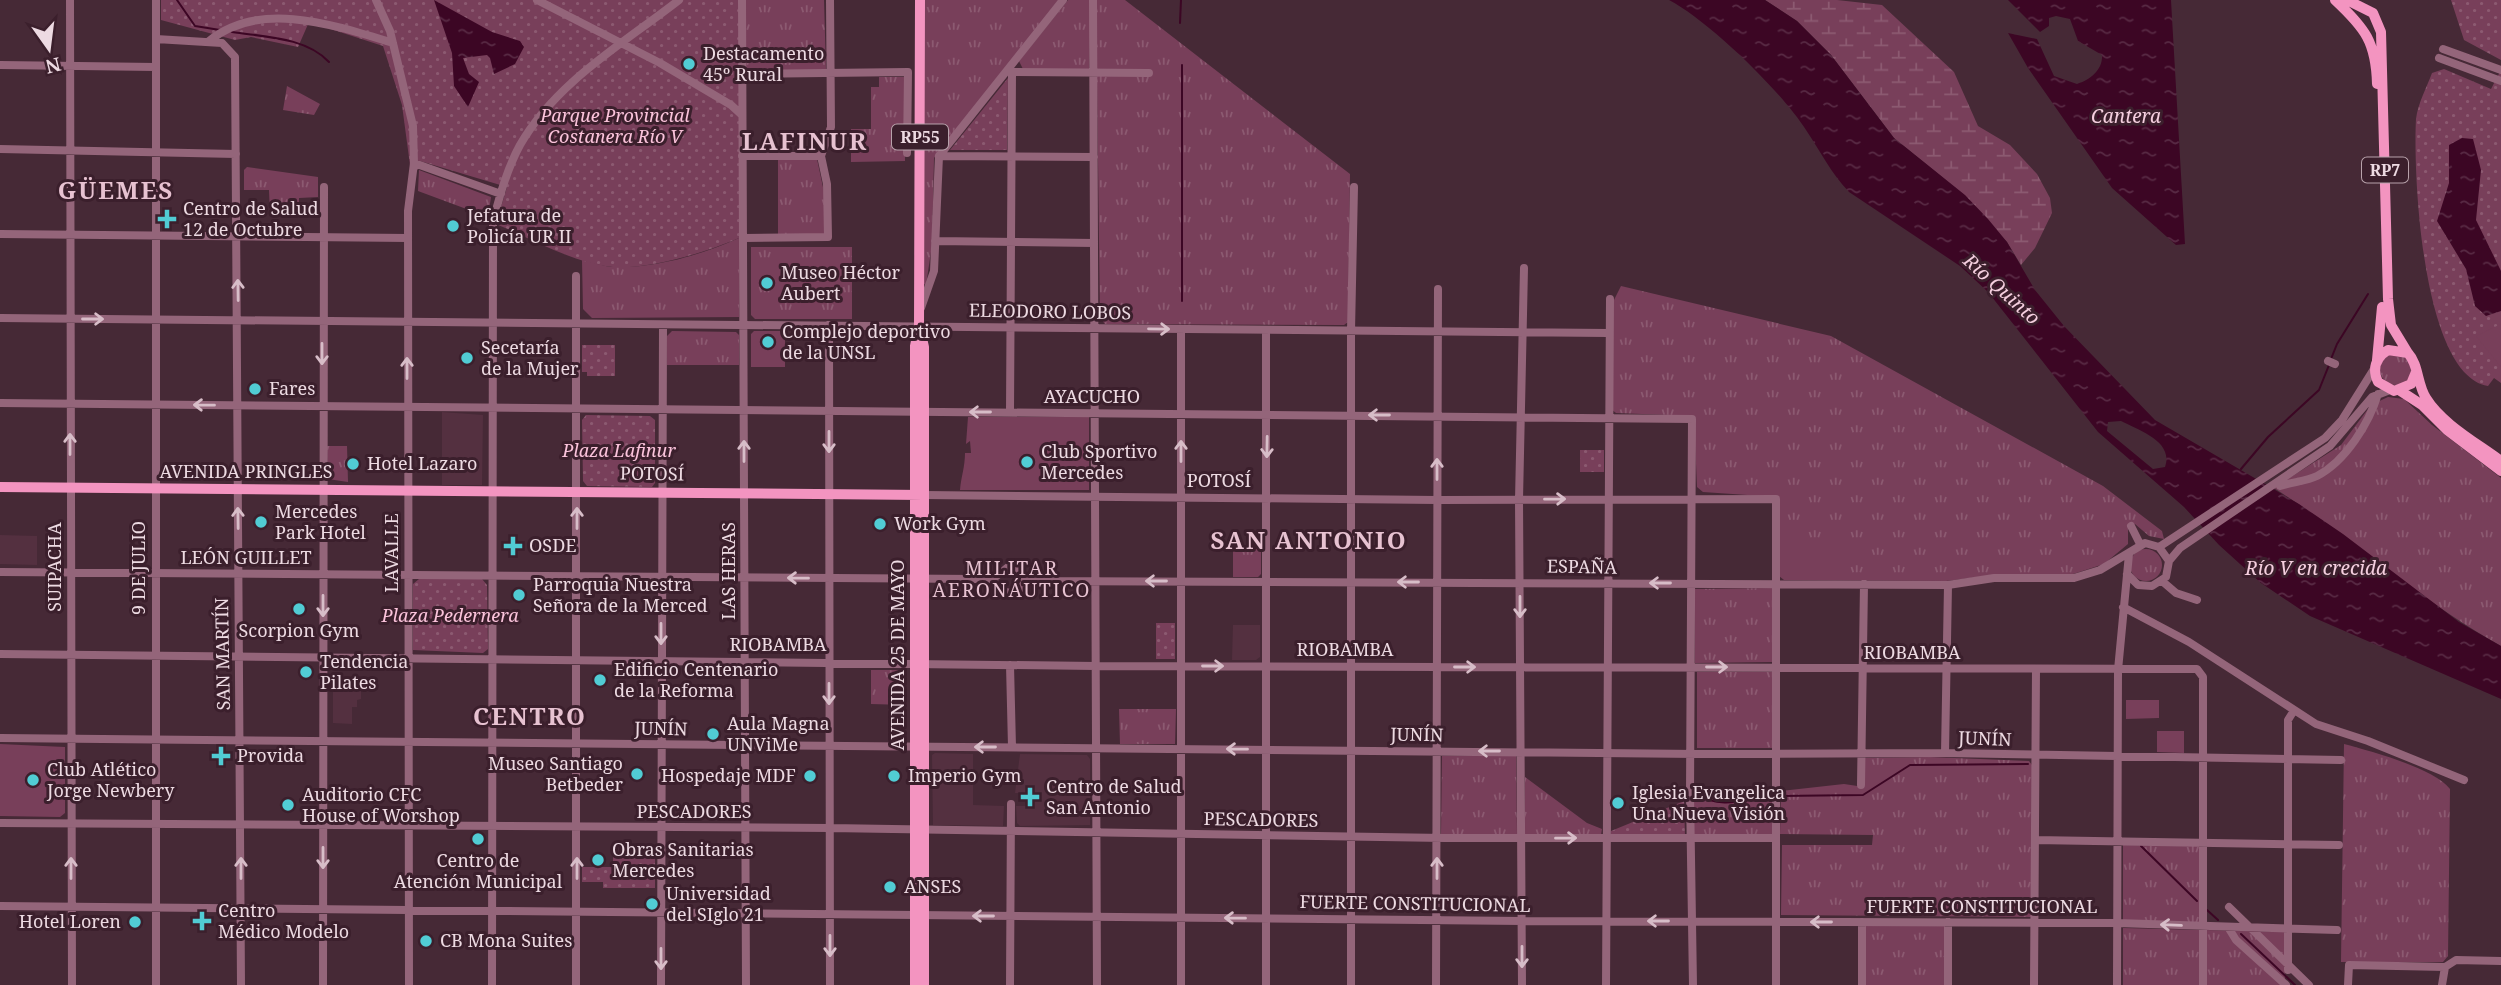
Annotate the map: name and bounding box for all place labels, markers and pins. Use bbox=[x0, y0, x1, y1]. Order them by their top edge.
place label: Destacamento 45º Rural bbox=[703, 41, 824, 86]
marker: Destacamento 45º Rural bbox=[681, 56, 697, 72]
place label: Centro de Salud 12 de Octubre bbox=[183, 196, 319, 241]
place label: Jefatura de Policía UR II bbox=[466, 203, 572, 248]
marker: Centro de Salud 12 de Octubre bbox=[157, 209, 177, 229]
marker: Jefatura de Policía UR II bbox=[445, 218, 461, 234]
place label: Museo Héctor Aubert bbox=[781, 260, 901, 305]
marker: Museo Héctor Aubert bbox=[759, 275, 775, 291]
place label: Complejo deportivo de la UNSL bbox=[782, 319, 951, 364]
marker: Complejo deportivo de la UNSL bbox=[760, 334, 776, 350]
place label: Secetaría de la Mujer bbox=[481, 335, 579, 380]
marker: Secetaría de la Mujer bbox=[459, 350, 475, 366]
place label: Fares bbox=[269, 376, 315, 400]
marker: Fares bbox=[247, 381, 263, 397]
place label: Club Sportivo Mercedes bbox=[1041, 439, 1157, 484]
place label: Hotel Lazaro bbox=[367, 451, 477, 475]
marker: Club Sportivo Mercedes bbox=[1019, 454, 1035, 470]
marker: Hotel Lazaro bbox=[345, 456, 361, 472]
place label: Mercedes Park Hotel bbox=[275, 499, 366, 544]
place label: Work Gym bbox=[894, 511, 986, 535]
marker: Mercedes Park Hotel bbox=[253, 514, 269, 530]
marker: Work Gym bbox=[872, 516, 888, 532]
place label: OSDE bbox=[529, 533, 576, 557]
marker: OSDE bbox=[503, 536, 523, 556]
place label: Parroquia Nuestra Señora de la Merced bbox=[533, 572, 708, 617]
marker: Parroquia Nuestra Señora de la Merced bbox=[511, 587, 527, 603]
marker: Scorpion Gym bbox=[291, 601, 307, 617]
place label: Scorpion Gym bbox=[238, 618, 360, 642]
place label: Tendencia Pilates bbox=[320, 649, 408, 694]
place label: Edificio Centenario de la Reforma bbox=[614, 657, 778, 702]
marker: Tendencia Pilates bbox=[298, 664, 314, 680]
marker: Edificio Centenario de la Reforma bbox=[592, 672, 608, 688]
place label: Aula Magna UNViMe bbox=[727, 711, 830, 756]
marker: Aula Magna UNViMe bbox=[705, 726, 721, 742]
place label: Provida bbox=[237, 743, 304, 767]
marker: Provida bbox=[211, 746, 231, 766]
place label: Museo Santiago Betbeder bbox=[488, 751, 624, 796]
place label: Club Atlético Jorge Newbery bbox=[46, 757, 175, 802]
place label: Hospedaje MDF bbox=[661, 763, 796, 787]
place label: Imperio Gym bbox=[908, 763, 1022, 787]
marker: Museo Santiago Betbeder bbox=[629, 766, 645, 782]
marker: Hospedaje MDF bbox=[802, 768, 818, 784]
marker: Imperio Gym bbox=[886, 768, 902, 784]
marker: Club Atlético Jorge Newbery bbox=[25, 772, 41, 788]
place label: Centro de Salud San Antonio bbox=[1046, 774, 1182, 819]
place label: Iglesia Evangelica Una Nueva Visión bbox=[1632, 780, 1786, 825]
place label: Auditorio CFC House of Worshop bbox=[302, 782, 460, 827]
marker: Centro de Salud San Antonio bbox=[1020, 787, 1040, 807]
marker: Iglesia Evangelica Una Nueva Visión bbox=[1610, 795, 1626, 811]
marker: Auditorio CFC House of Worshop bbox=[280, 797, 296, 813]
marker: Centro de Atención Municipal bbox=[470, 831, 486, 847]
place label: Obras Sanitarias Mercedes bbox=[612, 837, 754, 882]
place label: Centro de Atención Municipal bbox=[394, 848, 563, 893]
marker: Obras Sanitarias Mercedes bbox=[590, 852, 606, 868]
place label: ANSES bbox=[904, 874, 961, 898]
marker: ANSES bbox=[882, 879, 898, 895]
place label: Universidad del SIglo 21 bbox=[666, 881, 771, 926]
marker: Universidad del SIglo 21 bbox=[644, 896, 660, 912]
place label: Centro Médico Modelo bbox=[218, 898, 349, 943]
place label: Hotel Loren bbox=[19, 909, 121, 933]
marker: Centro Médico Modelo bbox=[192, 911, 212, 931]
marker: Hotel Loren bbox=[127, 914, 143, 930]
place label: CB Mona Suites bbox=[440, 928, 572, 952]
marker: CB Mona Suites bbox=[418, 933, 434, 949]

